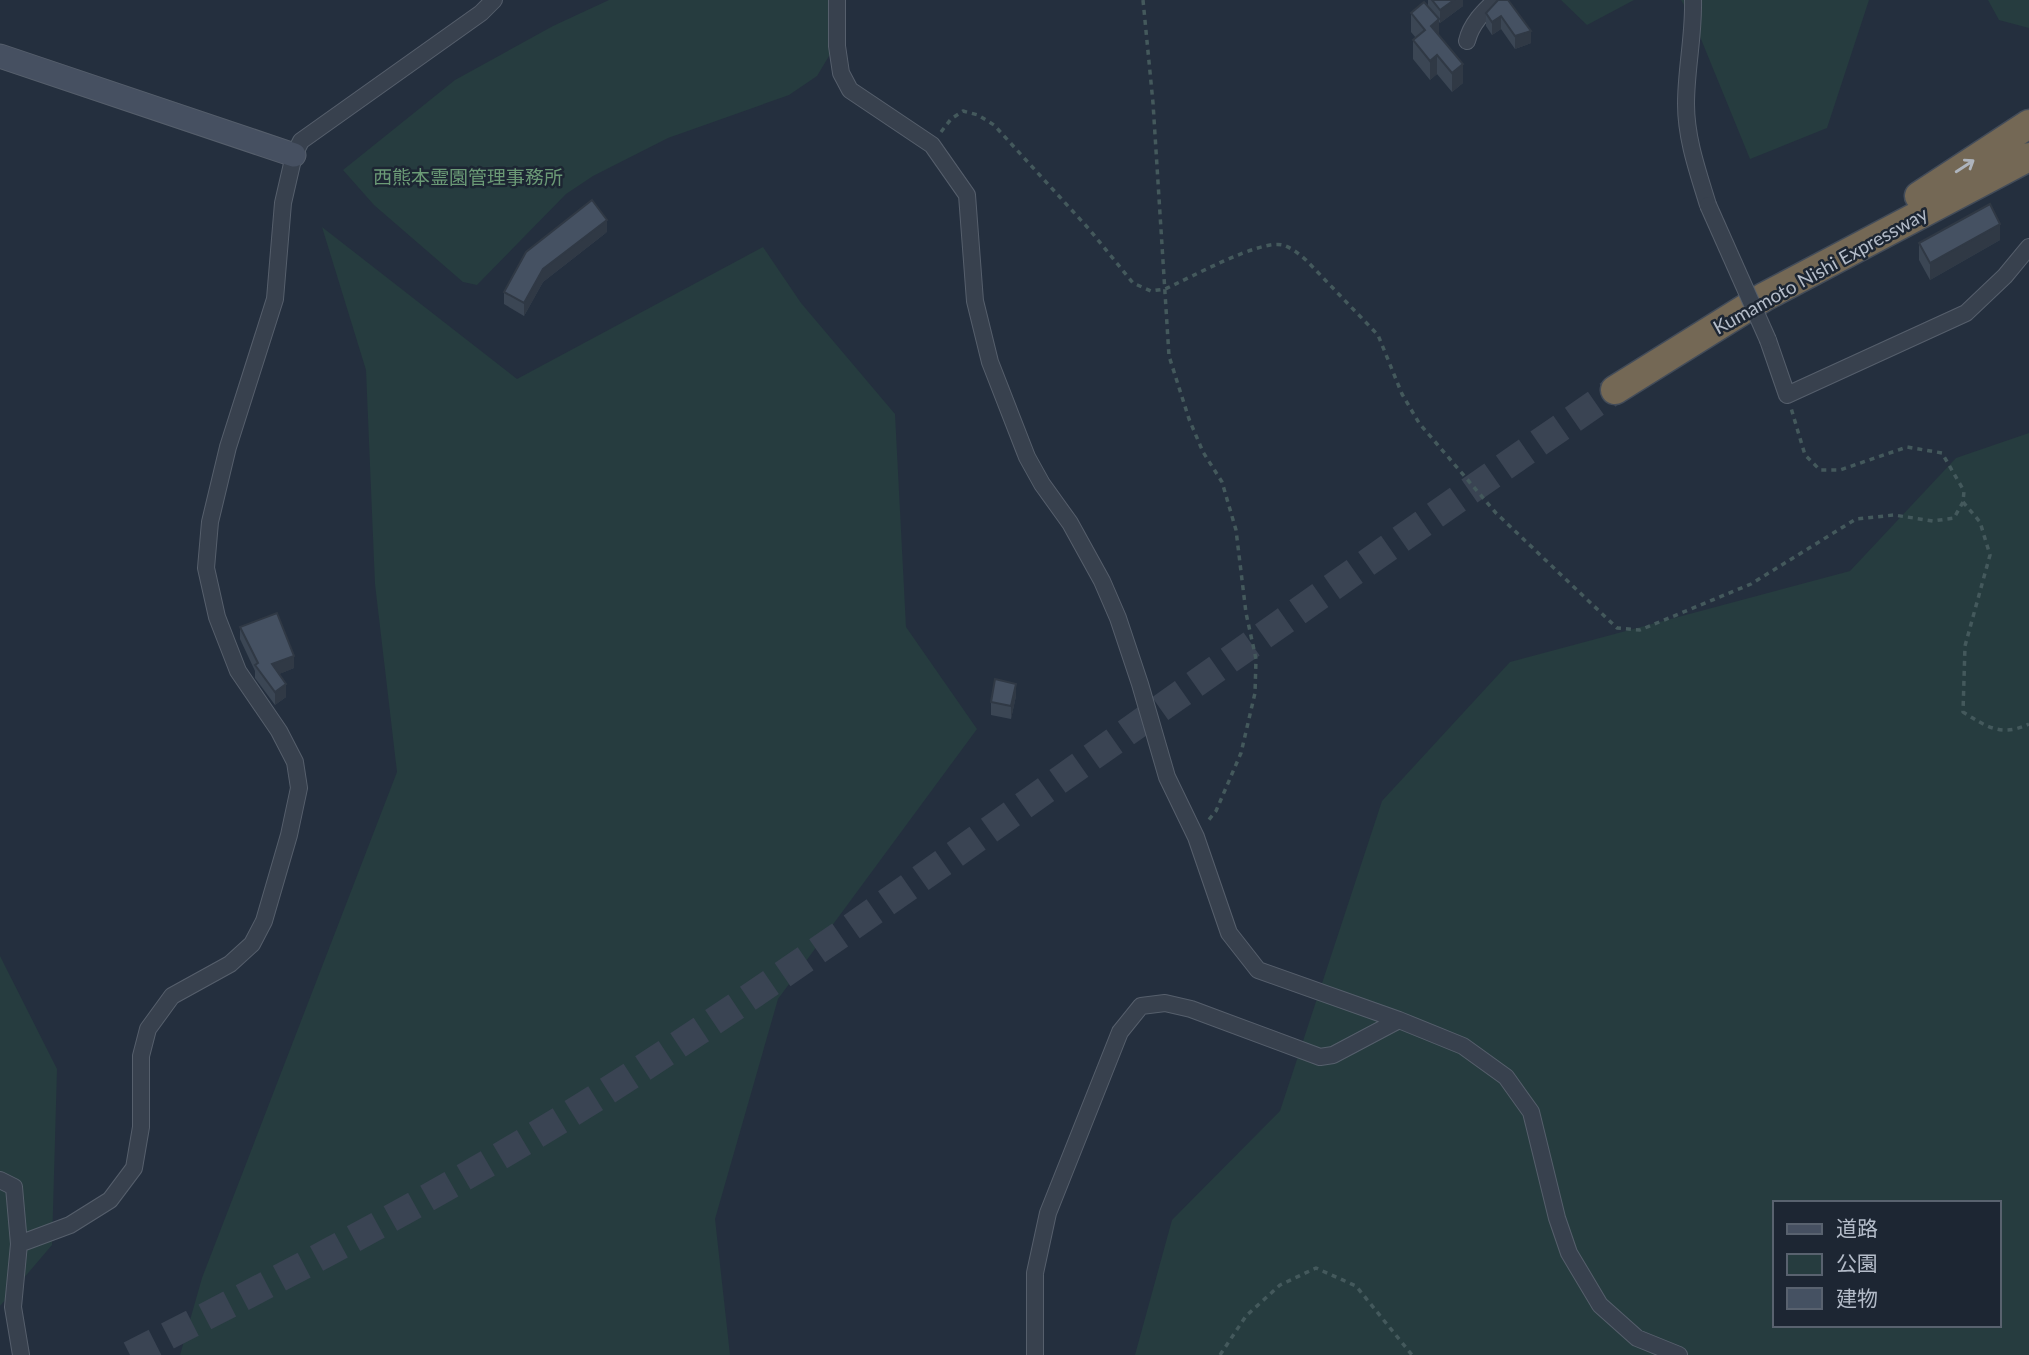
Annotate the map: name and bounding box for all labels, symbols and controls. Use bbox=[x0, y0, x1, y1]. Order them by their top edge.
one-way arrow bbox=[1954, 159, 1974, 173]
park label: 西熊本霊園管理事務所 bbox=[373, 165, 563, 188]
street label: Kumamoto Nishi Expressway bbox=[1709, 201, 1931, 339]
legend bbox=[1773, 1201, 2001, 1327]
text: 道路 bbox=[1836, 1215, 1878, 1240]
text: 公園 bbox=[1836, 1250, 1878, 1275]
text: 建物 bbox=[1836, 1285, 1878, 1310]

